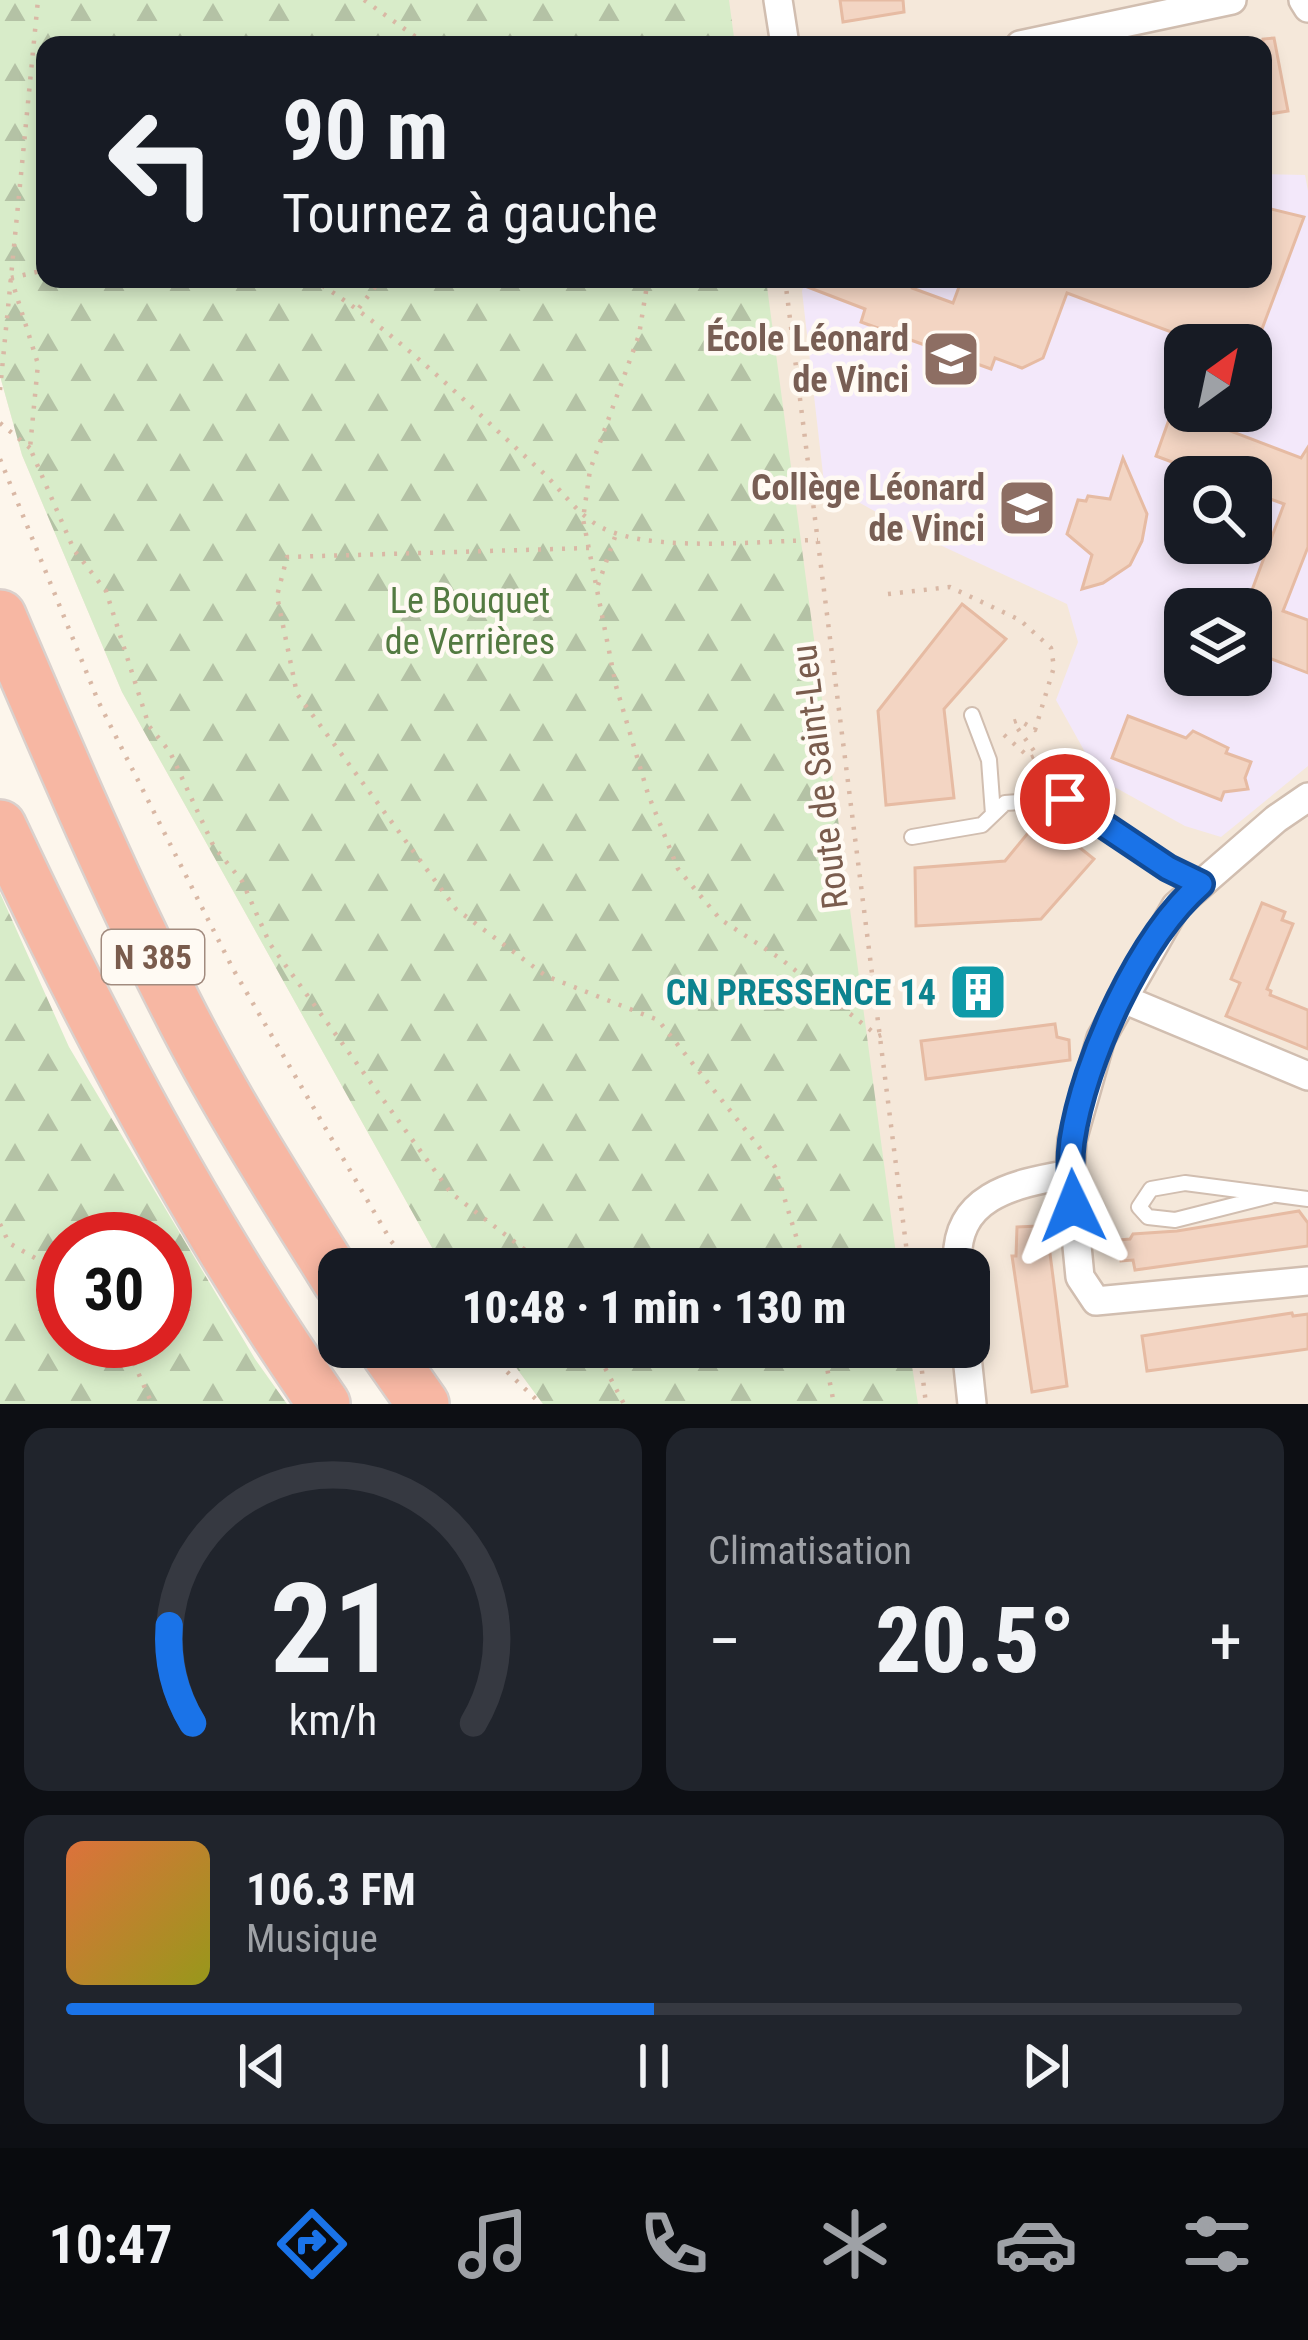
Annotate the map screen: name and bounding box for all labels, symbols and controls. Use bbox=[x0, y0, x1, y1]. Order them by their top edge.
text: 90 m bbox=[282, 81, 449, 180]
icon: left bbox=[84, 84, 240, 240]
text: Tournez à gauche bbox=[282, 182, 658, 245]
place label: École Léonard de Vinci bbox=[706, 317, 909, 401]
north arrow bbox=[1164, 324, 1272, 432]
map controls bbox=[1164, 324, 1272, 696]
school or university icon: École Léonard de Vinci bbox=[920, 328, 982, 390]
button: search bbox=[1164, 456, 1272, 564]
place label: Collège Léonard de Vinci bbox=[751, 467, 985, 550]
school or university icon: Collège Léonard de Vinci bbox=[996, 477, 1058, 539]
park label: Le Bouquet de Verrières bbox=[385, 580, 555, 663]
button: layers bbox=[1164, 588, 1272, 696]
street label: Route de Saint-Leu bbox=[783, 642, 857, 911]
pin bbox=[1014, 748, 1116, 850]
icon: arrive bbox=[1032, 766, 1098, 832]
road number: N 385 bbox=[102, 930, 204, 984]
building icon: CN PRESSENCE 14 bbox=[947, 961, 1009, 1023]
place label: CN PRESSENCE 14 bbox=[666, 972, 936, 1014]
position arrow bbox=[1010, 1143, 1136, 1269]
speed limit sign: 30 bbox=[36, 1212, 192, 1368]
text: 10:48 · 1 min · 130 m bbox=[462, 1281, 846, 1334]
text: Climatisation bbox=[708, 1528, 912, 1574]
text: 21 bbox=[270, 1556, 396, 1702]
text: 20.5° bbox=[875, 1589, 1075, 1694]
text: − bbox=[708, 1603, 741, 1680]
text: + bbox=[1209, 1603, 1242, 1680]
text: km/h bbox=[289, 1694, 377, 1744]
text: 106.3 FM bbox=[246, 1863, 416, 1916]
text: Musique bbox=[246, 1916, 378, 1962]
icon: previous bbox=[229, 2033, 295, 2099]
icon: pause bbox=[621, 2033, 687, 2099]
icon: next bbox=[1013, 2033, 1079, 2099]
icon: directions bbox=[270, 2202, 354, 2286]
icon: music bbox=[451, 2202, 535, 2286]
icon: phone bbox=[632, 2202, 716, 2286]
icon: climate bbox=[813, 2202, 897, 2286]
icon: car bbox=[994, 2202, 1078, 2286]
icon: filters bbox=[1175, 2202, 1259, 2286]
text: 10:47 bbox=[49, 2213, 173, 2276]

